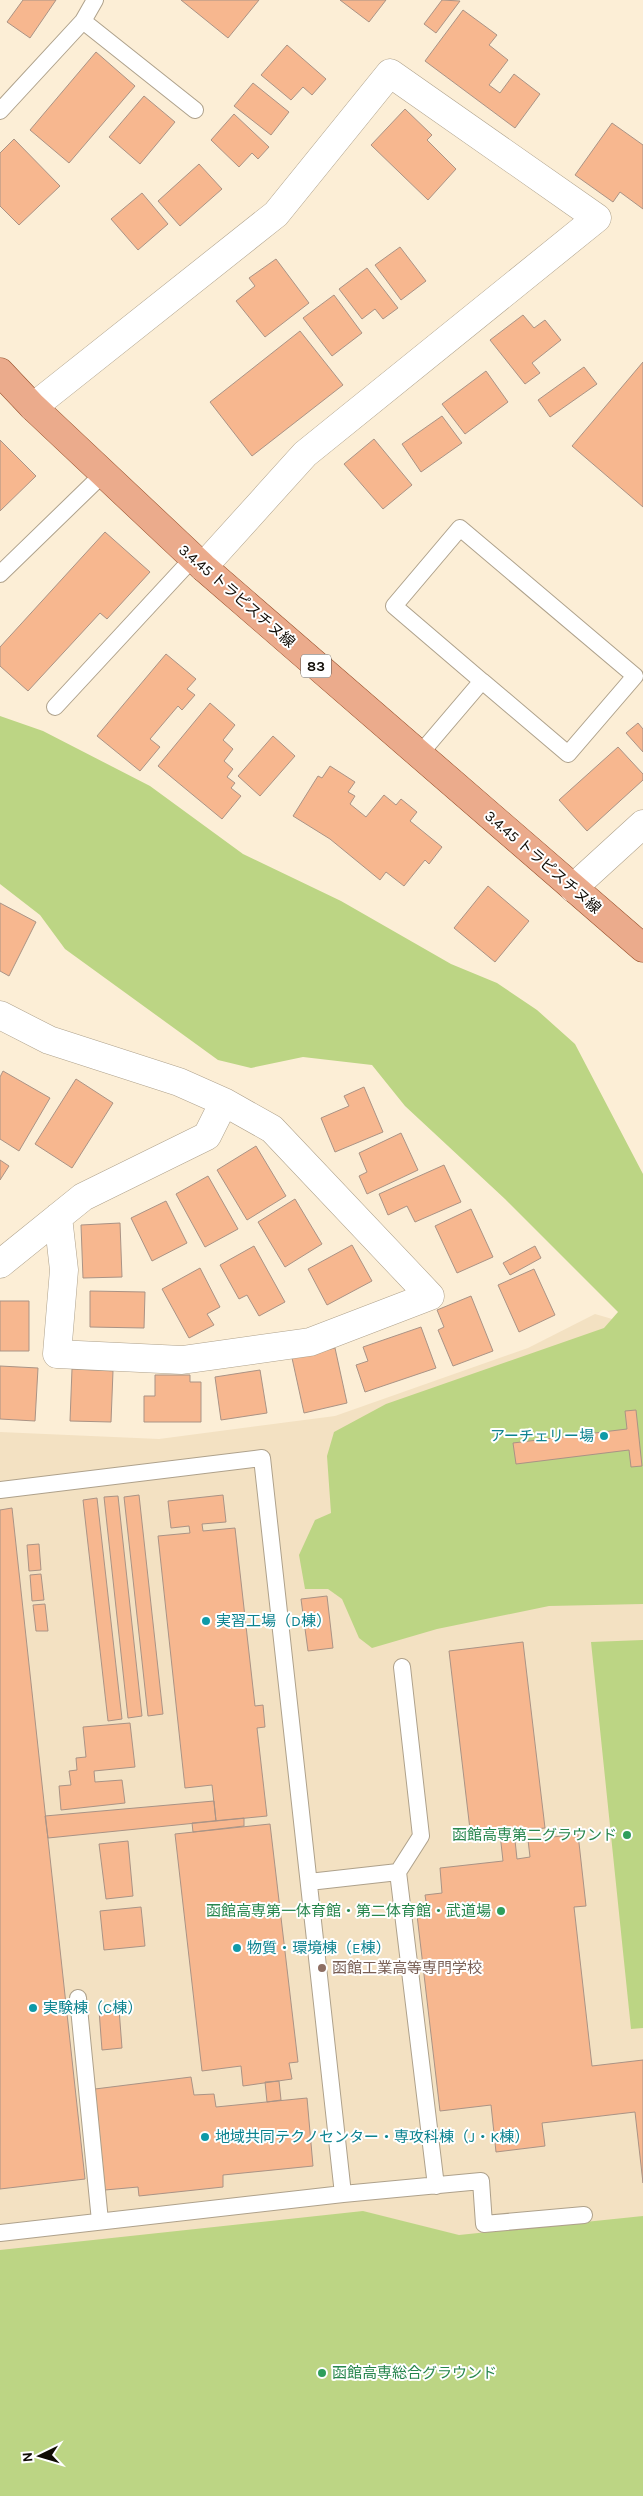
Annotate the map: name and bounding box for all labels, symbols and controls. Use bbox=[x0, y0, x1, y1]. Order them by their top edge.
street label: 3.4.45 トラピスチヌ線 bbox=[175, 541, 299, 651]
road number: 83 bbox=[301, 654, 331, 678]
street label: 3.4.45 トラピスチヌ線 bbox=[481, 807, 605, 917]
place label: アーチェリー場 bbox=[490, 1427, 594, 1445]
marker: アーチェリー場 bbox=[598, 1430, 610, 1442]
place label: 実習工場（D棟） bbox=[216, 1612, 331, 1630]
marker: 実習工場（D棟） bbox=[200, 1615, 212, 1627]
place label: 函館高専第二グラウンド bbox=[452, 1826, 617, 1844]
marker: 函館高専第二グラウンド bbox=[621, 1829, 633, 1841]
place label: 函館高専第一体育館・第二体育館・武道場 bbox=[206, 1902, 491, 1920]
marker: 函館高専第一体育館・第二体育館・武道場 bbox=[495, 1905, 507, 1917]
place label: 物質・環境棟（E棟） bbox=[247, 1939, 390, 1957]
marker: 物質・環境棟（E棟） bbox=[231, 1942, 243, 1954]
place label: 函館工業高等専門学校 bbox=[332, 1959, 482, 1977]
marker: 函館工業高等専門学校 bbox=[316, 1962, 328, 1974]
place label: 実験棟（C棟） bbox=[43, 1999, 142, 2017]
marker: 実験棟（C棟） bbox=[27, 2002, 39, 2014]
place label: 地域共同テクノセンター・専攻科棟（J・K棟） bbox=[215, 2128, 529, 2146]
marker: 地域共同テクノセンター・専攻科棟（J・K棟） bbox=[199, 2131, 211, 2143]
place label: 函館高専総合グラウンド bbox=[332, 2364, 497, 2382]
marker: 函館高専総合グラウンド bbox=[316, 2367, 328, 2379]
north arrow bbox=[15, 2431, 65, 2481]
text: N bbox=[19, 2451, 36, 2463]

